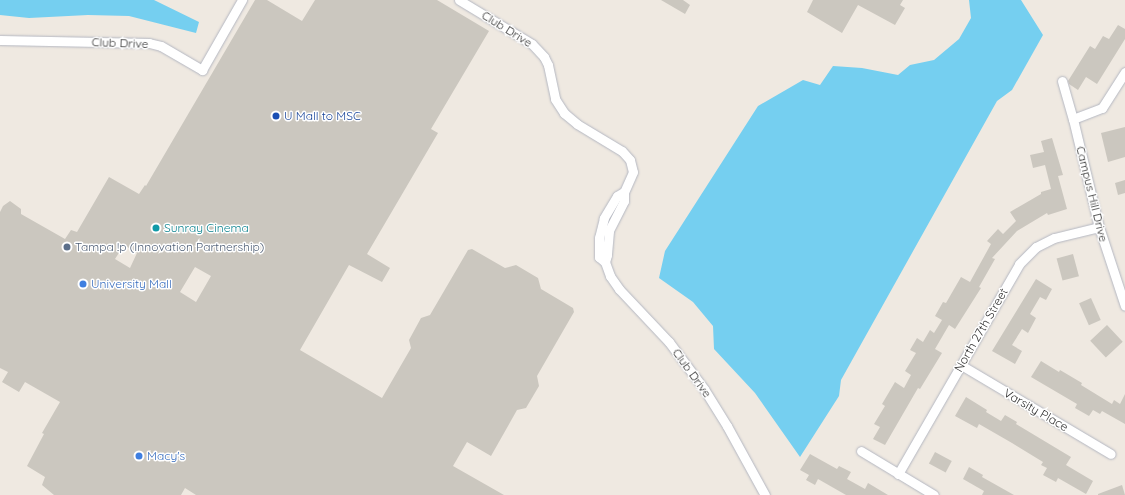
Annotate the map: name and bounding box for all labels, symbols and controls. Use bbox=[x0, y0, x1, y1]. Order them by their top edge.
street label: Club Drive bbox=[479, 8, 535, 50]
street label: Club Drive bbox=[91, 35, 149, 51]
place label: U Mall to MSC bbox=[284, 109, 361, 123]
marker: U Mall to MSC bbox=[271, 111, 281, 121]
street label: Campus Hill Drive bbox=[1073, 145, 1111, 243]
place label: Sunray Cinema bbox=[164, 221, 249, 235]
marker: Sunray Cinema bbox=[151, 223, 161, 233]
place label: Tampa !p (Innovation Partnership) bbox=[75, 240, 264, 254]
marker: Tampa !p (Innovation Partnership) bbox=[62, 242, 72, 252]
place label: University Mall bbox=[91, 277, 172, 291]
marker: University Mall bbox=[78, 279, 88, 289]
street label: North 27th Street bbox=[951, 286, 1011, 374]
street label: Club Drive bbox=[669, 346, 715, 400]
street label: Varsity Place bbox=[1001, 386, 1071, 434]
place label: Macy's bbox=[147, 449, 185, 463]
marker: Macy's bbox=[134, 451, 144, 461]

